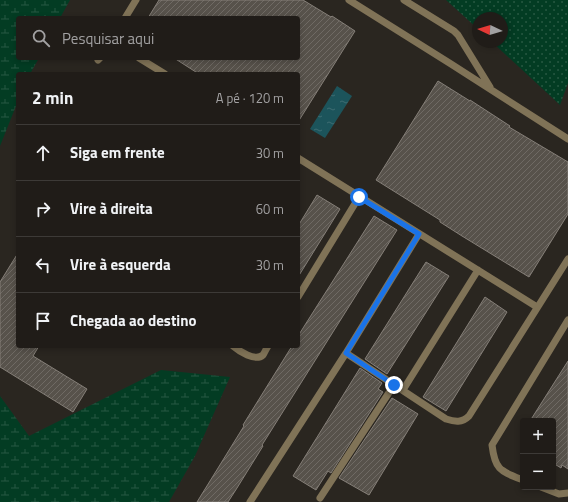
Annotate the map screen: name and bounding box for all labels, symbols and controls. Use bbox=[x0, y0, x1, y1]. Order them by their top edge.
north arrow bbox=[472, 12, 508, 48]
search box bbox=[16, 16, 300, 60]
icon: search bbox=[30, 27, 52, 49]
text: Pesquisar aqui bbox=[62, 27, 154, 50]
text: 2 min bbox=[32, 85, 73, 111]
text: A pé · 120 m bbox=[216, 88, 284, 108]
text: Siga em frente bbox=[70, 141, 165, 164]
icon: ahead bbox=[32, 142, 54, 164]
text: 30 m bbox=[256, 143, 284, 163]
route start bbox=[350, 188, 368, 206]
text: Vire à direita bbox=[70, 197, 153, 220]
icon: right bbox=[32, 198, 54, 220]
text: 60 m bbox=[256, 199, 284, 219]
text: Vire à esquerda bbox=[70, 253, 171, 276]
icon: left bbox=[32, 254, 54, 276]
text: 30 m bbox=[256, 255, 284, 275]
text: Chegada ao destino bbox=[70, 309, 196, 332]
icon: arrive bbox=[32, 310, 54, 332]
route end bbox=[385, 376, 403, 394]
map controls bbox=[520, 418, 556, 490]
button: + bbox=[520, 418, 556, 454]
button: − bbox=[520, 454, 556, 490]

